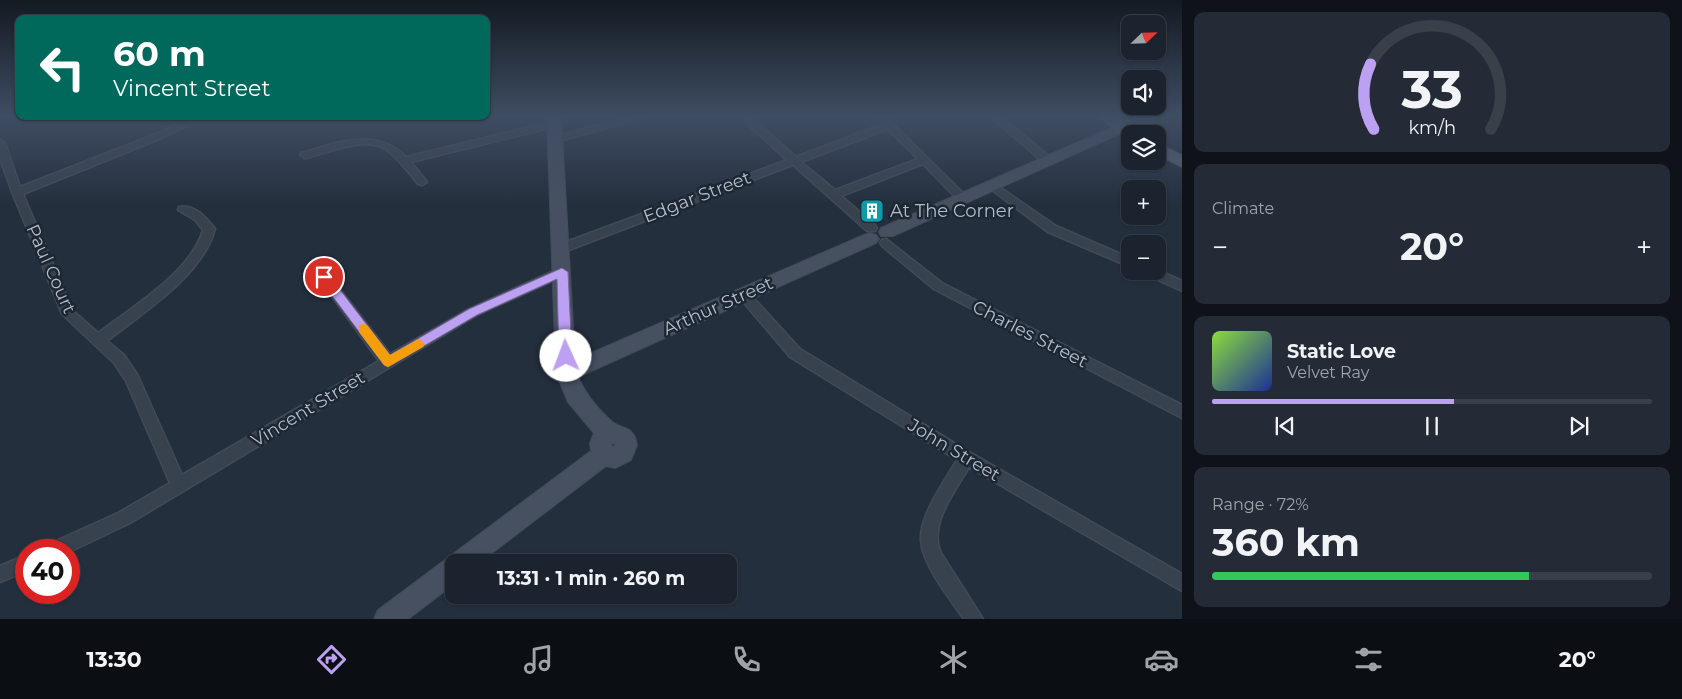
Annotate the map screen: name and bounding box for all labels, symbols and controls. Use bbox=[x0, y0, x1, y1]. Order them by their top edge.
north arrow bbox=[1121, 15, 1166, 60]
map controls bbox=[1121, 15, 1166, 280]
text: 60 m bbox=[113, 32, 206, 75]
icon: left bbox=[30, 35, 95, 100]
text: 33 bbox=[1400, 58, 1463, 121]
button: sound bbox=[1121, 70, 1166, 115]
text: Vincent Street bbox=[113, 75, 270, 102]
text: km/h bbox=[1408, 117, 1456, 138]
button: layers bbox=[1121, 125, 1166, 170]
street label: Edgar Street bbox=[640, 166, 754, 228]
button: + bbox=[1121, 180, 1166, 225]
building icon: At The Corner bbox=[859, 198, 885, 224]
text: Climate bbox=[1212, 199, 1274, 218]
place label: At The Corner bbox=[890, 200, 1014, 222]
street label: Paul Court bbox=[22, 221, 80, 317]
text: 20° bbox=[1400, 223, 1464, 270]
text: − bbox=[1212, 230, 1228, 264]
text: + bbox=[1636, 230, 1652, 264]
button: − bbox=[1121, 235, 1166, 280]
pin bbox=[303, 256, 345, 298]
icon: arrive bbox=[310, 263, 338, 291]
street label: Arthur Street bbox=[659, 272, 777, 340]
street label: Charles Street bbox=[969, 296, 1091, 372]
position arrow bbox=[539, 329, 591, 381]
text: Static Love bbox=[1287, 340, 1396, 363]
text: Velvet Ray bbox=[1287, 363, 1369, 382]
street label: Vincent Street bbox=[247, 366, 369, 452]
icon: previous bbox=[1271, 412, 1299, 440]
icon: pause bbox=[1418, 412, 1446, 440]
icon: next bbox=[1565, 412, 1593, 440]
street label: John Street bbox=[903, 413, 1004, 486]
text: Range · 72% bbox=[1212, 495, 1309, 514]
text: 360 km bbox=[1212, 519, 1360, 566]
speed limit sign: 40 bbox=[15, 539, 80, 604]
text: 13:31 · 1 min · 260 m bbox=[497, 567, 685, 590]
icon: directions bbox=[314, 642, 349, 677]
icon: music bbox=[521, 642, 556, 677]
icon: phone bbox=[729, 642, 764, 677]
icon: climate bbox=[936, 642, 971, 677]
icon: car bbox=[1144, 642, 1179, 677]
icon: filters bbox=[1351, 642, 1386, 677]
text: 13:30 bbox=[86, 646, 142, 673]
text: 20° bbox=[1559, 646, 1596, 673]

